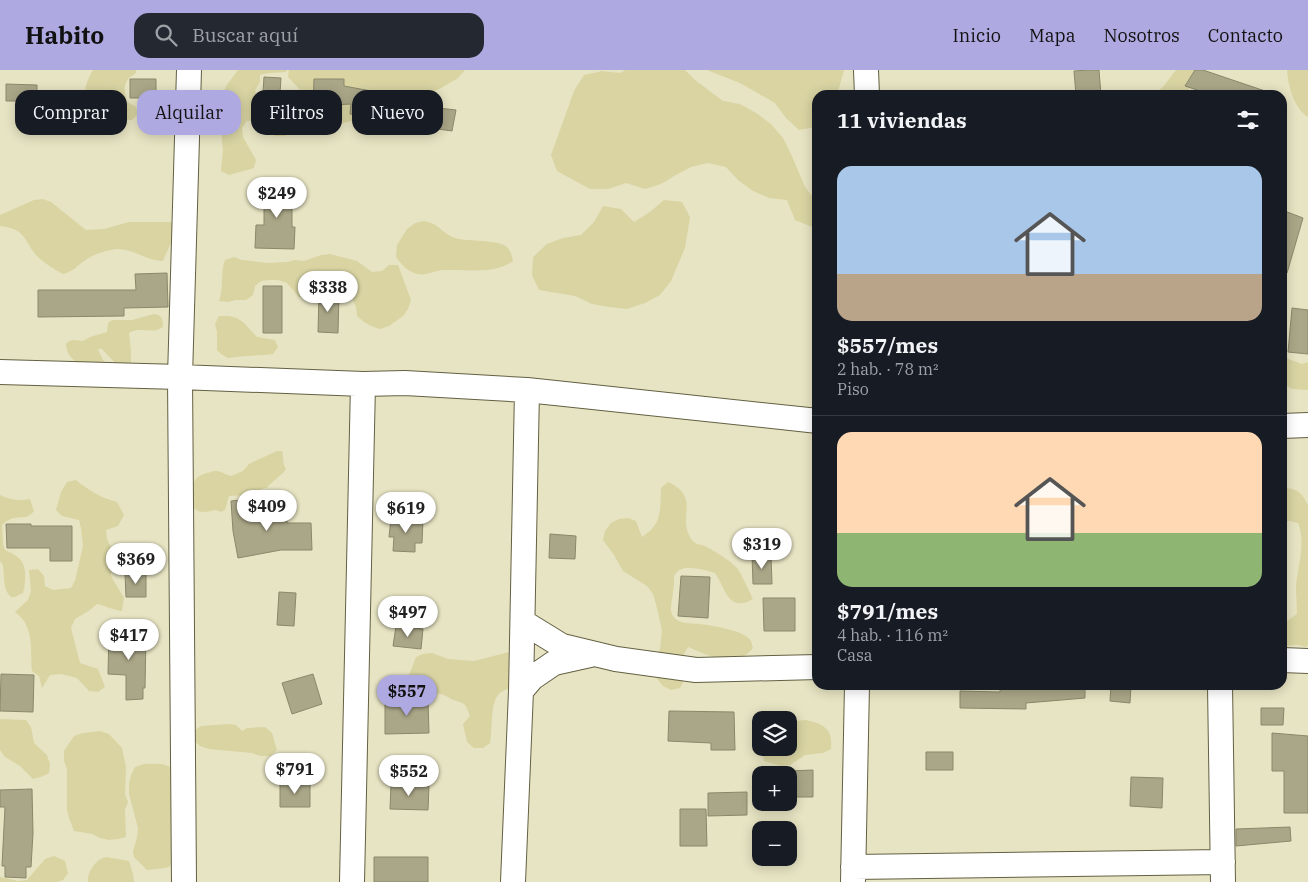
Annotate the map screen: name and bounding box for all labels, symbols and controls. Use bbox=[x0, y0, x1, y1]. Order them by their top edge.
search box bbox=[134, 13, 484, 58]
text: Habito bbox=[25, 19, 104, 51]
icon: search bbox=[152, 21, 180, 49]
text: Buscar aquí bbox=[192, 23, 298, 47]
text: Inicio bbox=[953, 24, 1001, 47]
text: Mapa bbox=[1029, 24, 1076, 47]
text: Nosotros bbox=[1104, 24, 1180, 47]
text: Contacto bbox=[1208, 24, 1283, 47]
chip: Comprar bbox=[15, 90, 127, 135]
chip: Alquilar bbox=[137, 90, 241, 135]
chip: Filtros bbox=[251, 90, 342, 135]
chip: Nuevo bbox=[352, 90, 443, 135]
text: 11 viviendas bbox=[837, 106, 967, 134]
icon: filters bbox=[1234, 106, 1262, 134]
pin: $249 bbox=[247, 176, 307, 219]
text: $249 bbox=[258, 183, 296, 203]
icon: home bbox=[1005, 199, 1095, 289]
pin: $338 bbox=[298, 270, 358, 313]
text: $338 bbox=[309, 277, 347, 297]
text: $557/mes bbox=[837, 331, 938, 359]
text: 2 hab. · 78 m² bbox=[837, 359, 939, 379]
text: Piso bbox=[837, 379, 869, 399]
icon: home bbox=[1005, 464, 1095, 554]
pin: $409 bbox=[237, 490, 297, 532]
pin: $619 bbox=[376, 492, 436, 534]
text: $409 bbox=[248, 496, 286, 516]
text: $619 bbox=[387, 498, 425, 518]
pin: $319 bbox=[732, 528, 792, 570]
text: $319 bbox=[743, 534, 781, 554]
pin: $369 bbox=[106, 542, 166, 585]
text: $369 bbox=[117, 549, 155, 569]
pin: $497 bbox=[378, 596, 438, 638]
text: $791/mes bbox=[837, 597, 938, 625]
text: $497 bbox=[389, 602, 427, 622]
pin: $417 bbox=[99, 618, 159, 661]
text: $417 bbox=[110, 625, 148, 645]
text: 4 hab. · 116 m² bbox=[837, 625, 948, 645]
text: Casa bbox=[837, 645, 873, 665]
pin: $557 bbox=[377, 674, 437, 717]
text: $557 bbox=[388, 681, 426, 701]
map controls bbox=[752, 711, 797, 866]
button: layers bbox=[752, 711, 797, 756]
pin: $791 bbox=[265, 752, 325, 795]
pin: $552 bbox=[379, 754, 439, 797]
text: $791 bbox=[276, 759, 314, 779]
text: $552 bbox=[390, 761, 428, 781]
button: + bbox=[752, 766, 797, 811]
button: − bbox=[752, 821, 797, 866]

